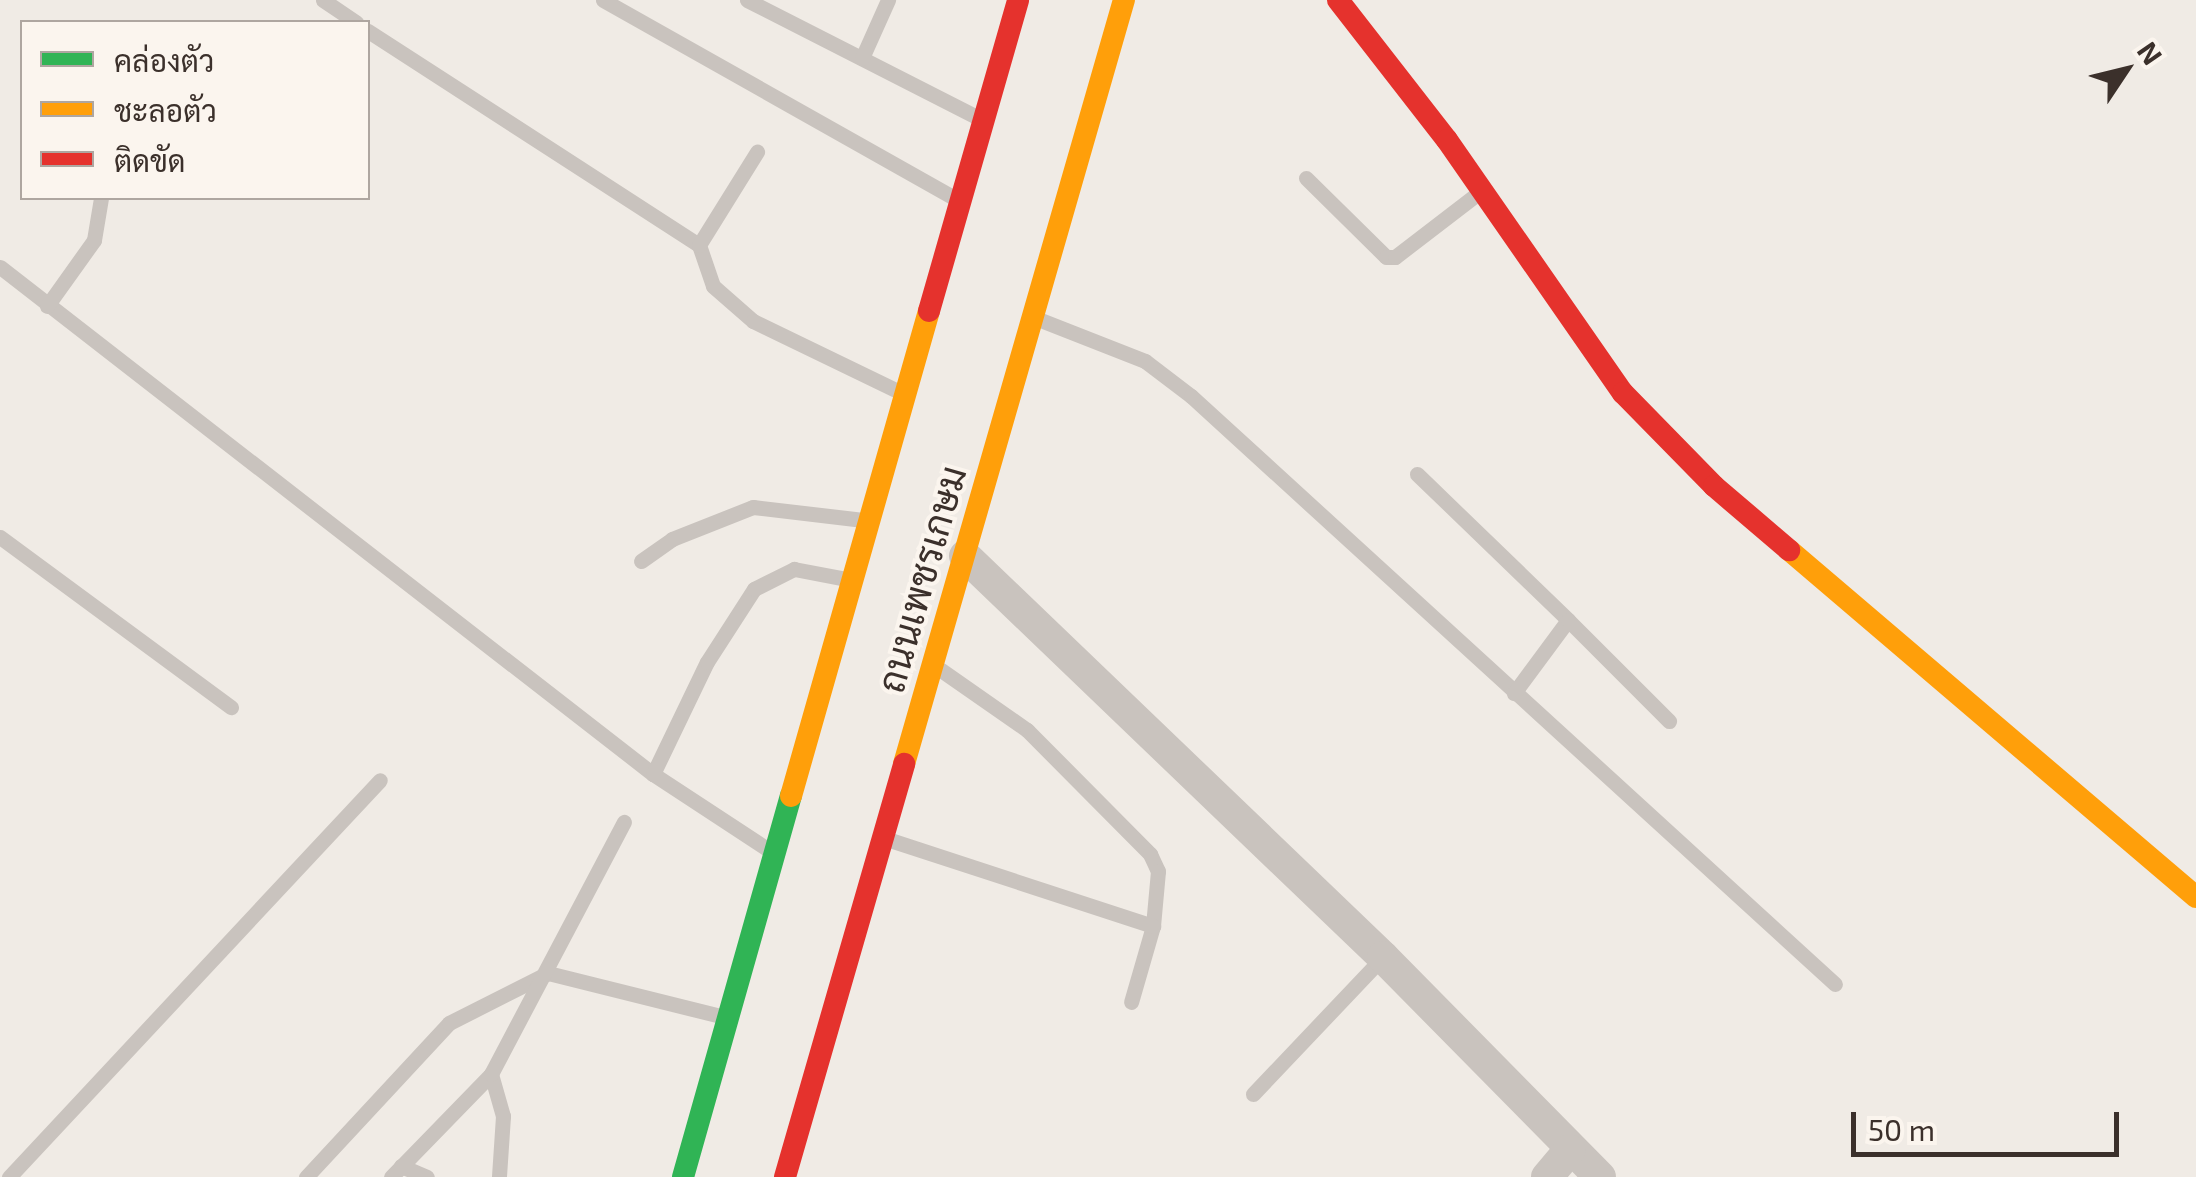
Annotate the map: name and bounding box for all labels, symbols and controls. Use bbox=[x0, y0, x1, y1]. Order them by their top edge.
legend bbox=[20, 20, 370, 200]
north arrow bbox=[2076, 20, 2176, 120]
text: N bbox=[2131, 35, 2170, 71]
text: คล่องตัว bbox=[114, 42, 214, 78]
text: ชะลอตัว bbox=[114, 92, 217, 128]
text: ติดขัด bbox=[114, 142, 186, 178]
street label: ถนนเพชรเกษม bbox=[867, 460, 975, 698]
scale bar bbox=[1856, 1092, 2124, 1154]
text: 50 m bbox=[1868, 1111, 1935, 1147]

